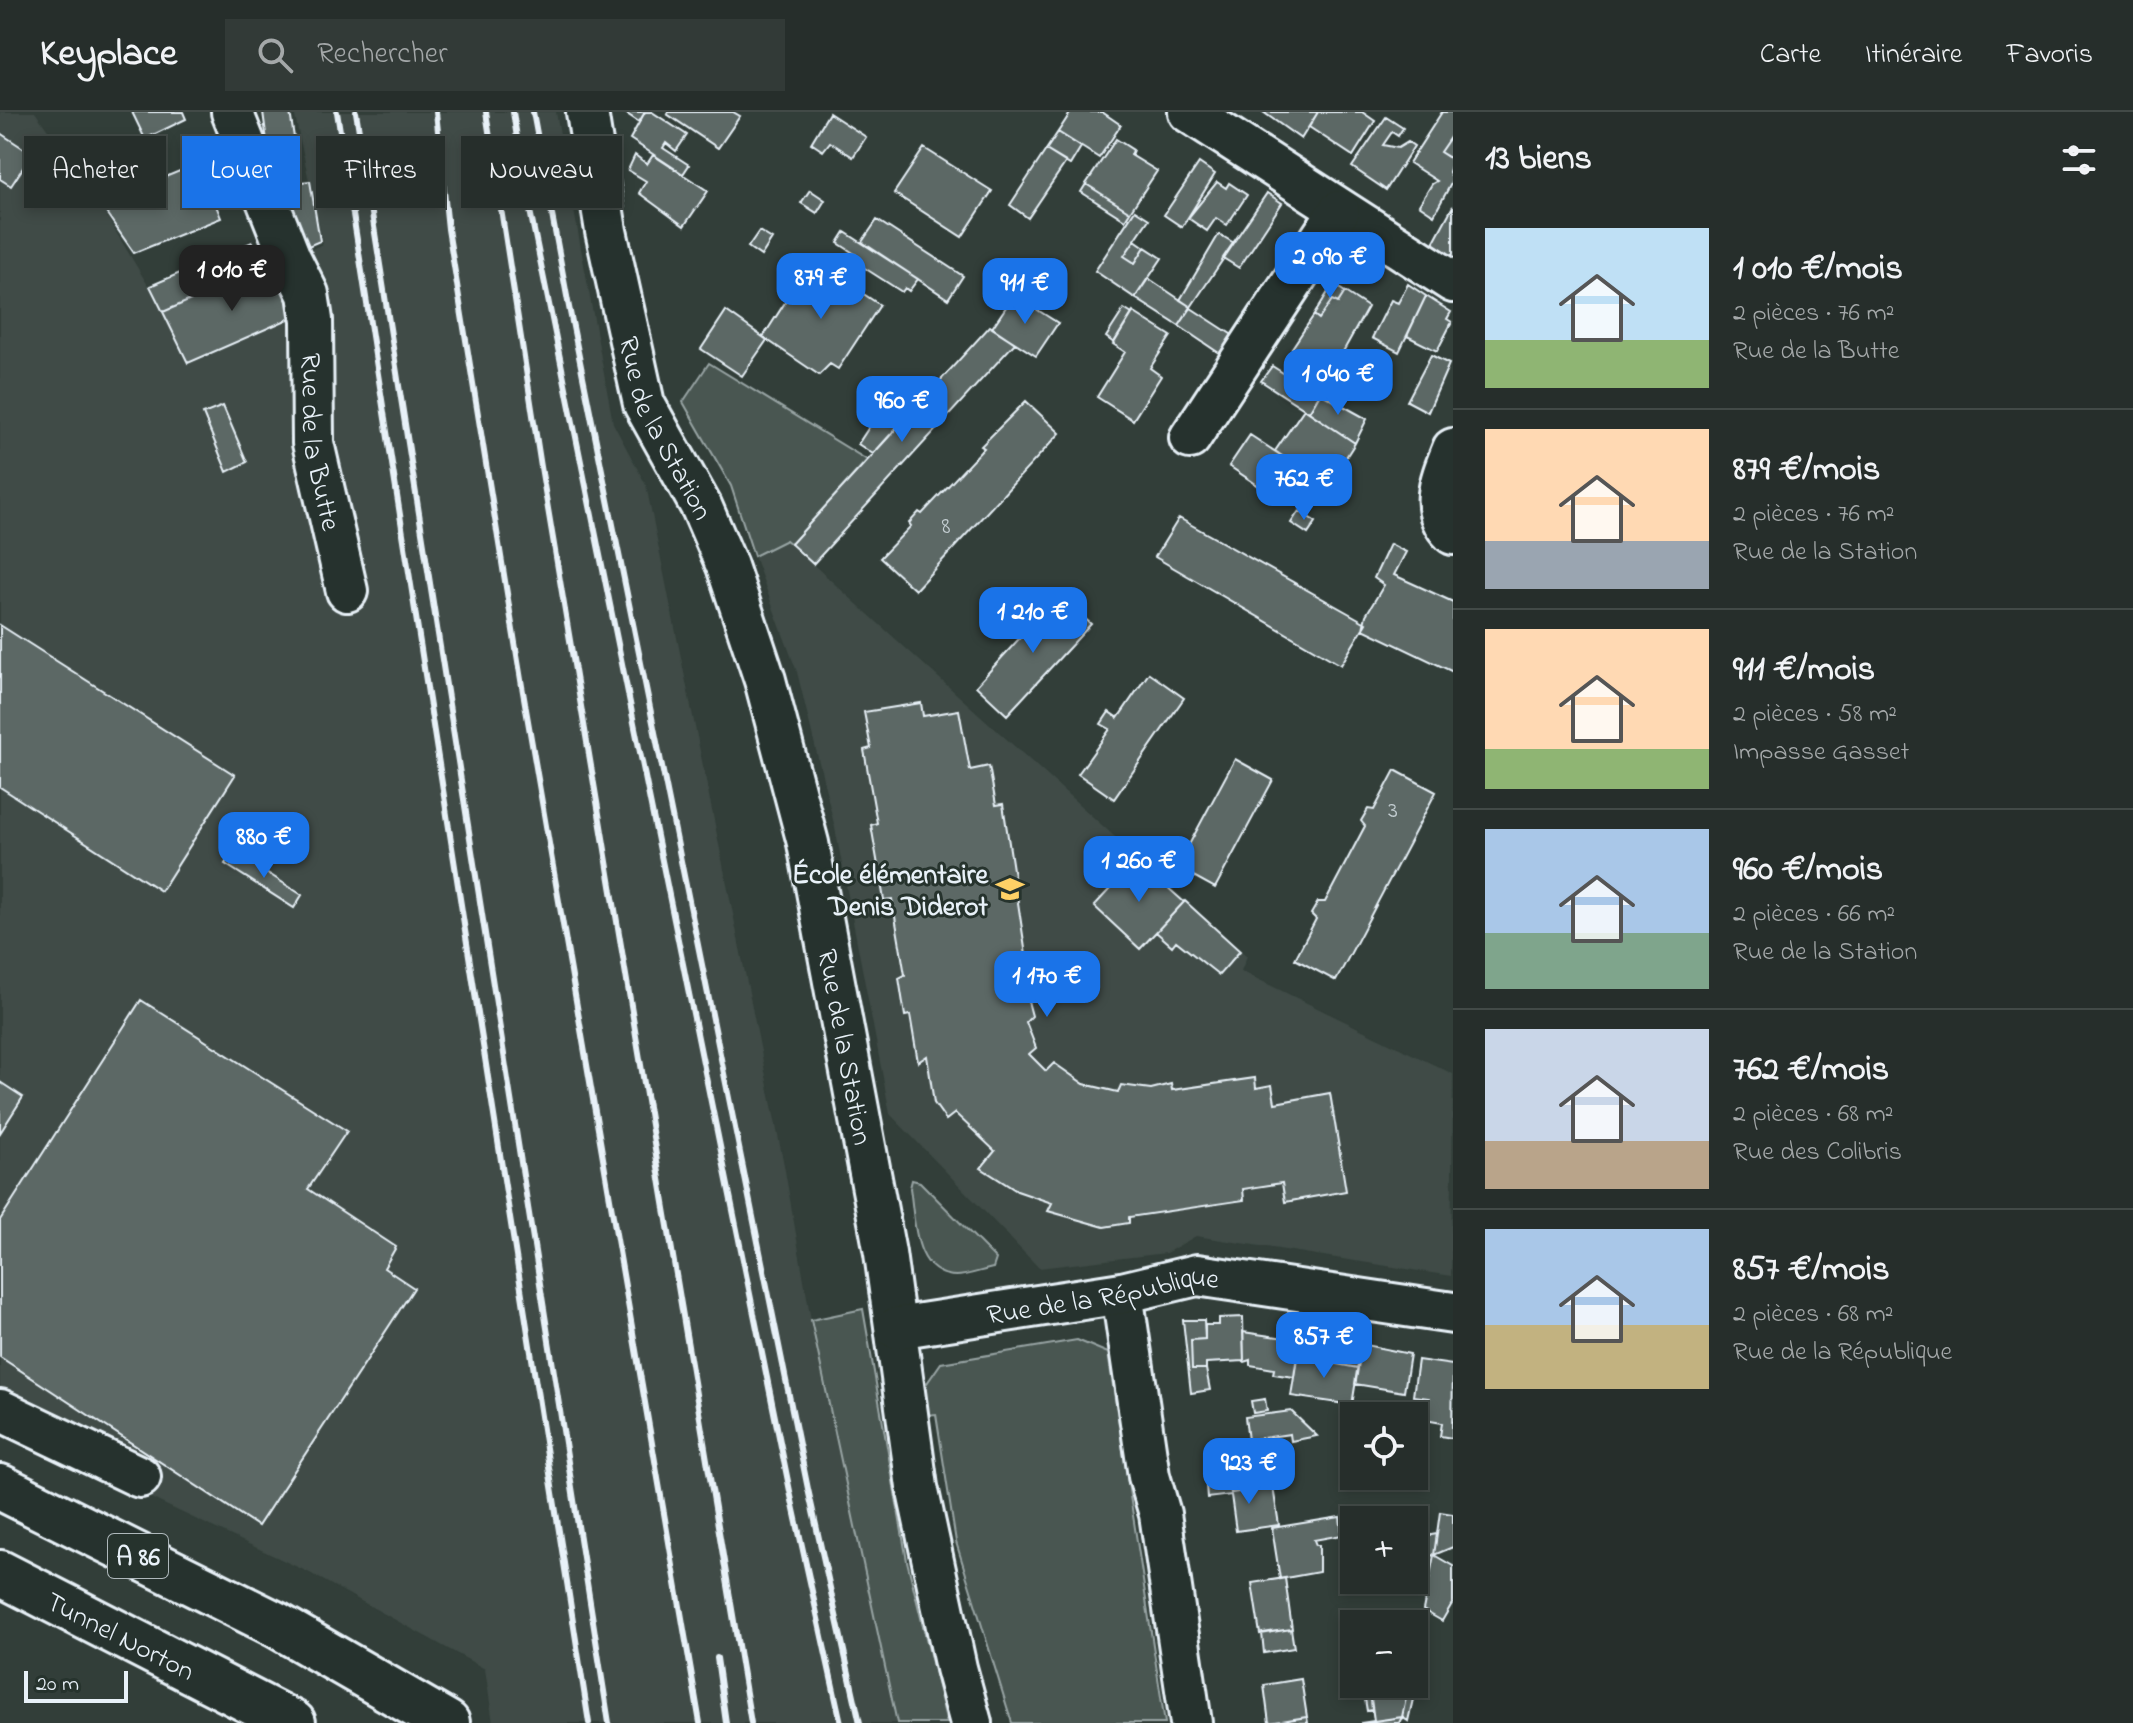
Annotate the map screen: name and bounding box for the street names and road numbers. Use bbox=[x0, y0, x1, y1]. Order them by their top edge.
street label: Rue de la Station bbox=[606, 333, 722, 527]
street label: Rue de la Butte bbox=[288, 353, 350, 536]
street label: Rue de la Station bbox=[804, 946, 881, 1149]
street label: Rue de la République bbox=[984, 1257, 1222, 1338]
road number: A 86 bbox=[108, 1534, 168, 1578]
street label: Tunnel Norton bbox=[38, 1583, 201, 1693]

